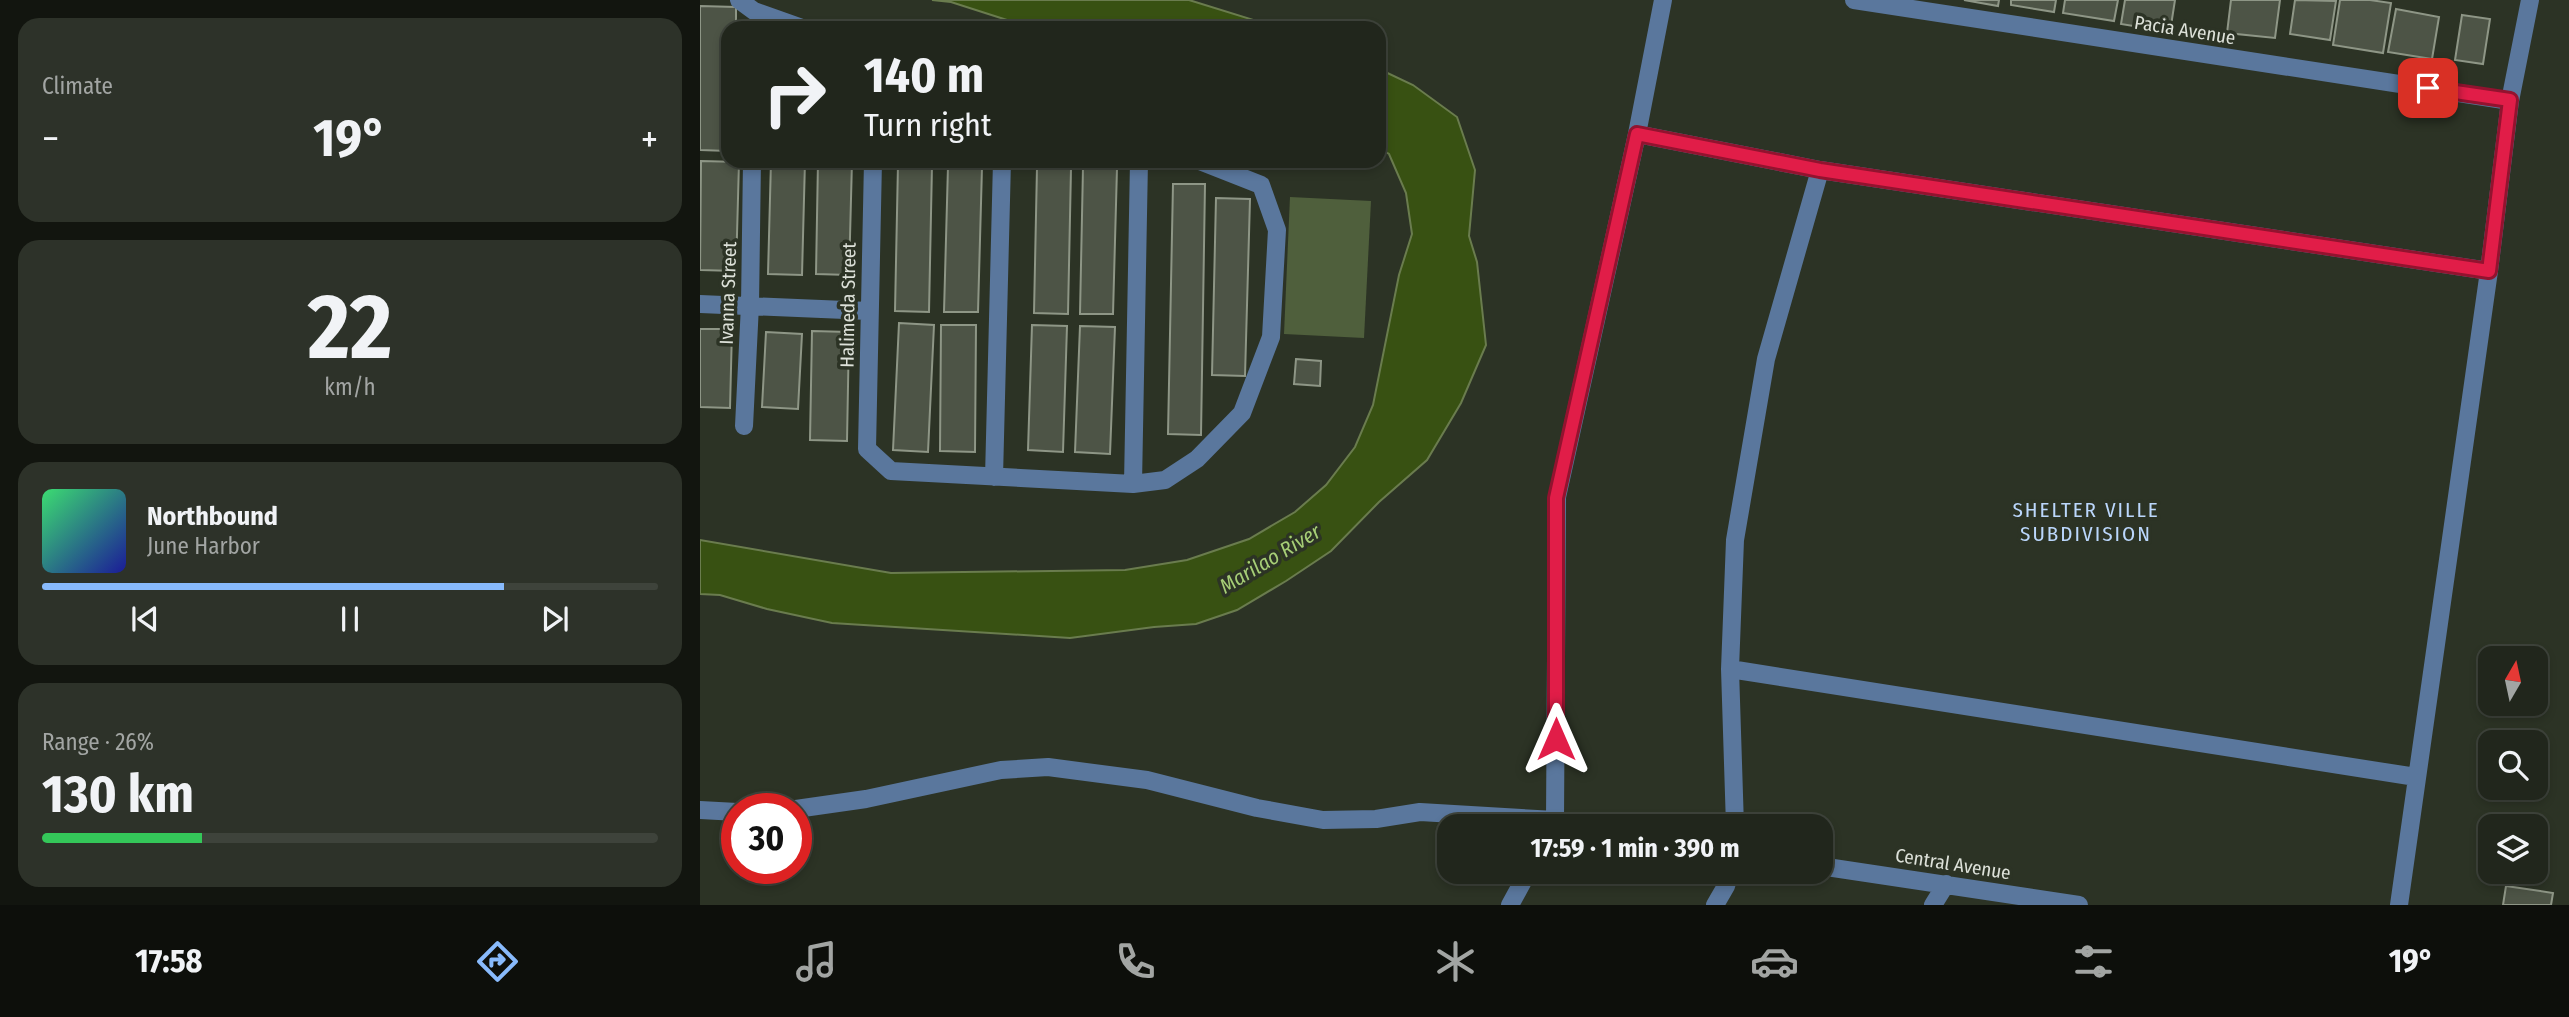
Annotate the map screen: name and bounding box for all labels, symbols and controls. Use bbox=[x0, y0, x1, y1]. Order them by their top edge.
street label: Pacia Avenue bbox=[2133, 11, 2237, 49]
text: 140 m bbox=[864, 46, 984, 105]
icon: right bbox=[749, 49, 840, 140]
pin bbox=[2398, 58, 2458, 118]
icon: arrive bbox=[2409, 69, 2447, 107]
text: Climate bbox=[42, 72, 113, 100]
text: Turn right bbox=[864, 106, 991, 144]
text: 19° bbox=[313, 107, 387, 170]
text: − bbox=[42, 116, 59, 162]
text: + bbox=[641, 116, 658, 162]
street label: Ivanna Street bbox=[715, 240, 741, 345]
street label: Halimeda Street bbox=[835, 241, 861, 368]
text: 22 bbox=[308, 273, 392, 382]
text: km/h bbox=[324, 373, 376, 401]
district label: SHELTER VILLE SUBDIVISION bbox=[2012, 497, 2160, 547]
text: Northbound bbox=[147, 501, 278, 532]
water label: Marilao River bbox=[1215, 518, 1326, 599]
text: June Harbor bbox=[147, 532, 260, 560]
icon: previous bbox=[126, 600, 164, 638]
icon: pause bbox=[331, 600, 369, 638]
icon: next bbox=[536, 600, 574, 638]
north arrow bbox=[2478, 646, 2548, 716]
map controls bbox=[2478, 646, 2548, 884]
position arrow bbox=[1519, 702, 1593, 776]
text: Range · 26% bbox=[42, 728, 154, 756]
button: search bbox=[2478, 730, 2548, 800]
text: 130 km bbox=[42, 763, 194, 826]
speed limit sign: 30 bbox=[721, 793, 812, 884]
button: layers bbox=[2478, 814, 2548, 884]
text: 17:59 · 1 min · 390 m bbox=[1530, 833, 1740, 864]
street label: Central Avenue bbox=[1894, 844, 2012, 884]
icon: directions bbox=[473, 937, 522, 986]
icon: music bbox=[792, 937, 841, 986]
icon: phone bbox=[1111, 937, 1160, 986]
icon: climate bbox=[1431, 937, 1480, 986]
icon: car bbox=[1750, 937, 1799, 986]
icon: filters bbox=[2069, 937, 2118, 986]
text: 17:58 bbox=[135, 942, 203, 980]
text: 19° bbox=[2389, 942, 2434, 980]

